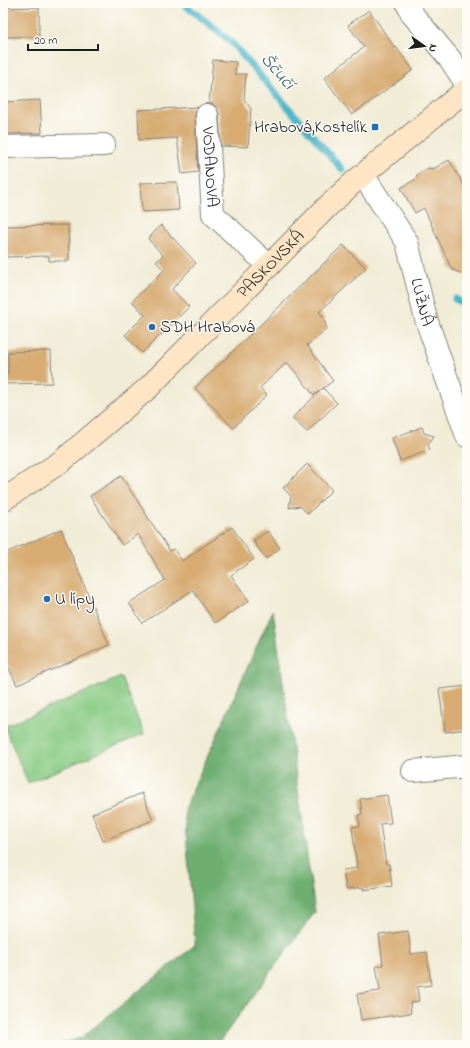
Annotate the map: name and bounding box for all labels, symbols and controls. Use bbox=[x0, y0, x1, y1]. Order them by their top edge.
scale bar bbox=[28, 26, 98, 52]
north arrow bbox=[404, 26, 444, 66]
text: 20 m bbox=[34, 32, 57, 50]
text: N bbox=[424, 43, 441, 54]
water label: Ščučí bbox=[254, 48, 302, 98]
place label: Hrabová,Kostelík bbox=[254, 115, 368, 140]
marker: Hrabová,Kostelík bbox=[370, 122, 380, 132]
street label: VODANOVA bbox=[195, 125, 225, 208]
street label: PASKOVSKÁ bbox=[231, 224, 310, 304]
street label: LUŽNÁ bbox=[404, 275, 440, 330]
place label: SDH Hrabová bbox=[160, 315, 255, 340]
marker: SDH Hrabová bbox=[147, 322, 157, 332]
place label: U lípy bbox=[55, 587, 95, 613]
marker: U lípy bbox=[42, 594, 52, 604]

